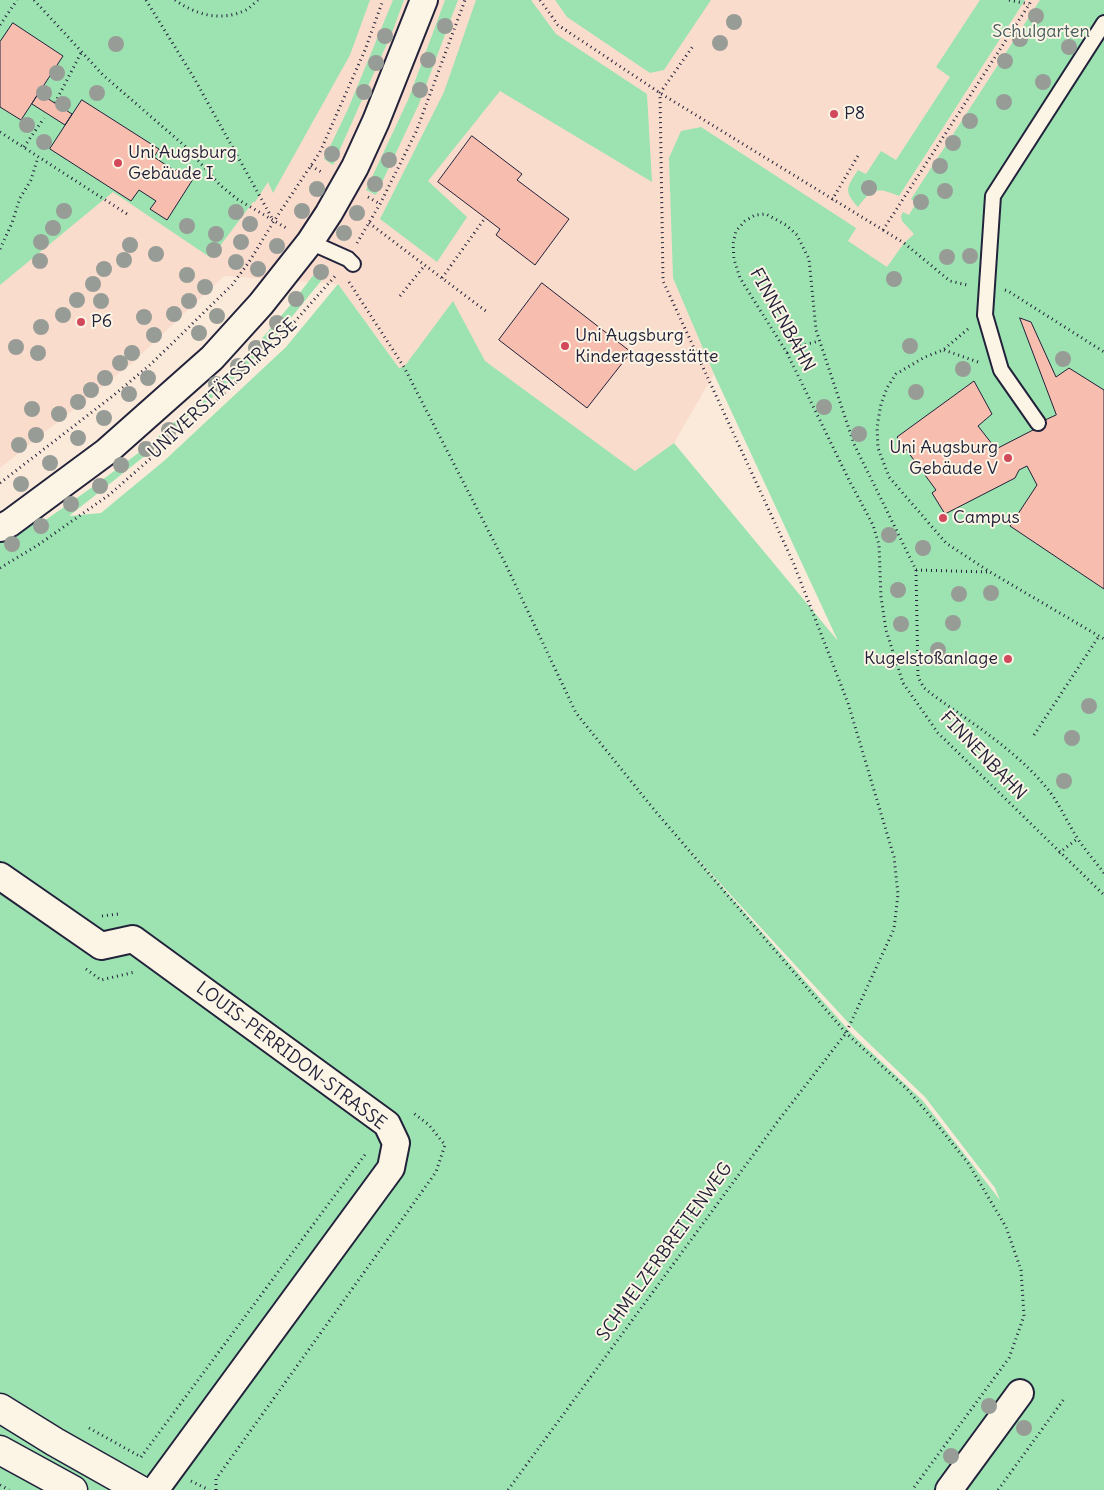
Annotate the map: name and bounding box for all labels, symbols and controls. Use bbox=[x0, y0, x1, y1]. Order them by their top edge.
park label: Schulgarten bbox=[992, 21, 1090, 43]
place label: P8 bbox=[844, 103, 865, 125]
marker: P8 bbox=[828, 108, 840, 120]
place label: Uni Augsburg Gebäude I bbox=[128, 142, 237, 184]
marker: Uni Augsburg Gebäude I bbox=[112, 157, 124, 169]
street label: FINNENBAHN bbox=[745, 265, 819, 375]
place label: P6 bbox=[91, 311, 112, 333]
street label: UNIVERSITÄTSSTRASSE bbox=[144, 314, 302, 464]
marker: P6 bbox=[75, 316, 87, 328]
place label: Uni Augsburg Kindertagesstätte bbox=[575, 325, 718, 368]
marker: Uni Augsburg Kindertagesstätte bbox=[559, 340, 571, 352]
place label: Uni Augsburg Gebäude V bbox=[889, 437, 998, 479]
marker: Uni Augsburg Gebäude V bbox=[1002, 452, 1014, 464]
place label: Campus bbox=[953, 507, 1020, 529]
marker: Campus bbox=[937, 512, 949, 524]
place label: Kugelstoßanlage bbox=[864, 648, 998, 670]
marker: Kugelstoßanlage bbox=[1002, 653, 1014, 665]
street label: FINNENBAHN bbox=[935, 707, 1031, 805]
street label: LOUIS-PERRIDON-STRASSE bbox=[192, 977, 390, 1135]
street label: SCHMELZERBREITENWEG bbox=[593, 1158, 737, 1346]

